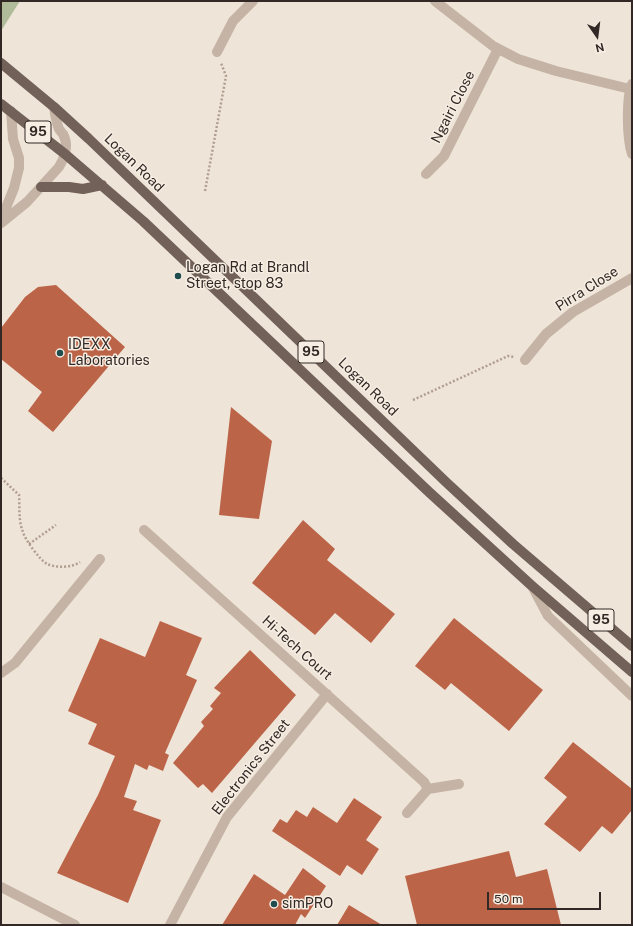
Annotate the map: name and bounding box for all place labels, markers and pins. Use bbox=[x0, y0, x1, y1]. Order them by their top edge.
place label: Logan Rd at Brandl Street, stop 83 bbox=[186, 260, 310, 292]
marker: Logan Rd at Brandl Street, stop 83 bbox=[173, 271, 183, 281]
place label: IDEXX Laboratories bbox=[68, 337, 150, 370]
marker: IDEXX Laboratories bbox=[55, 348, 65, 358]
place label: simPRO bbox=[282, 896, 333, 912]
marker: simPRO bbox=[269, 899, 279, 909]

